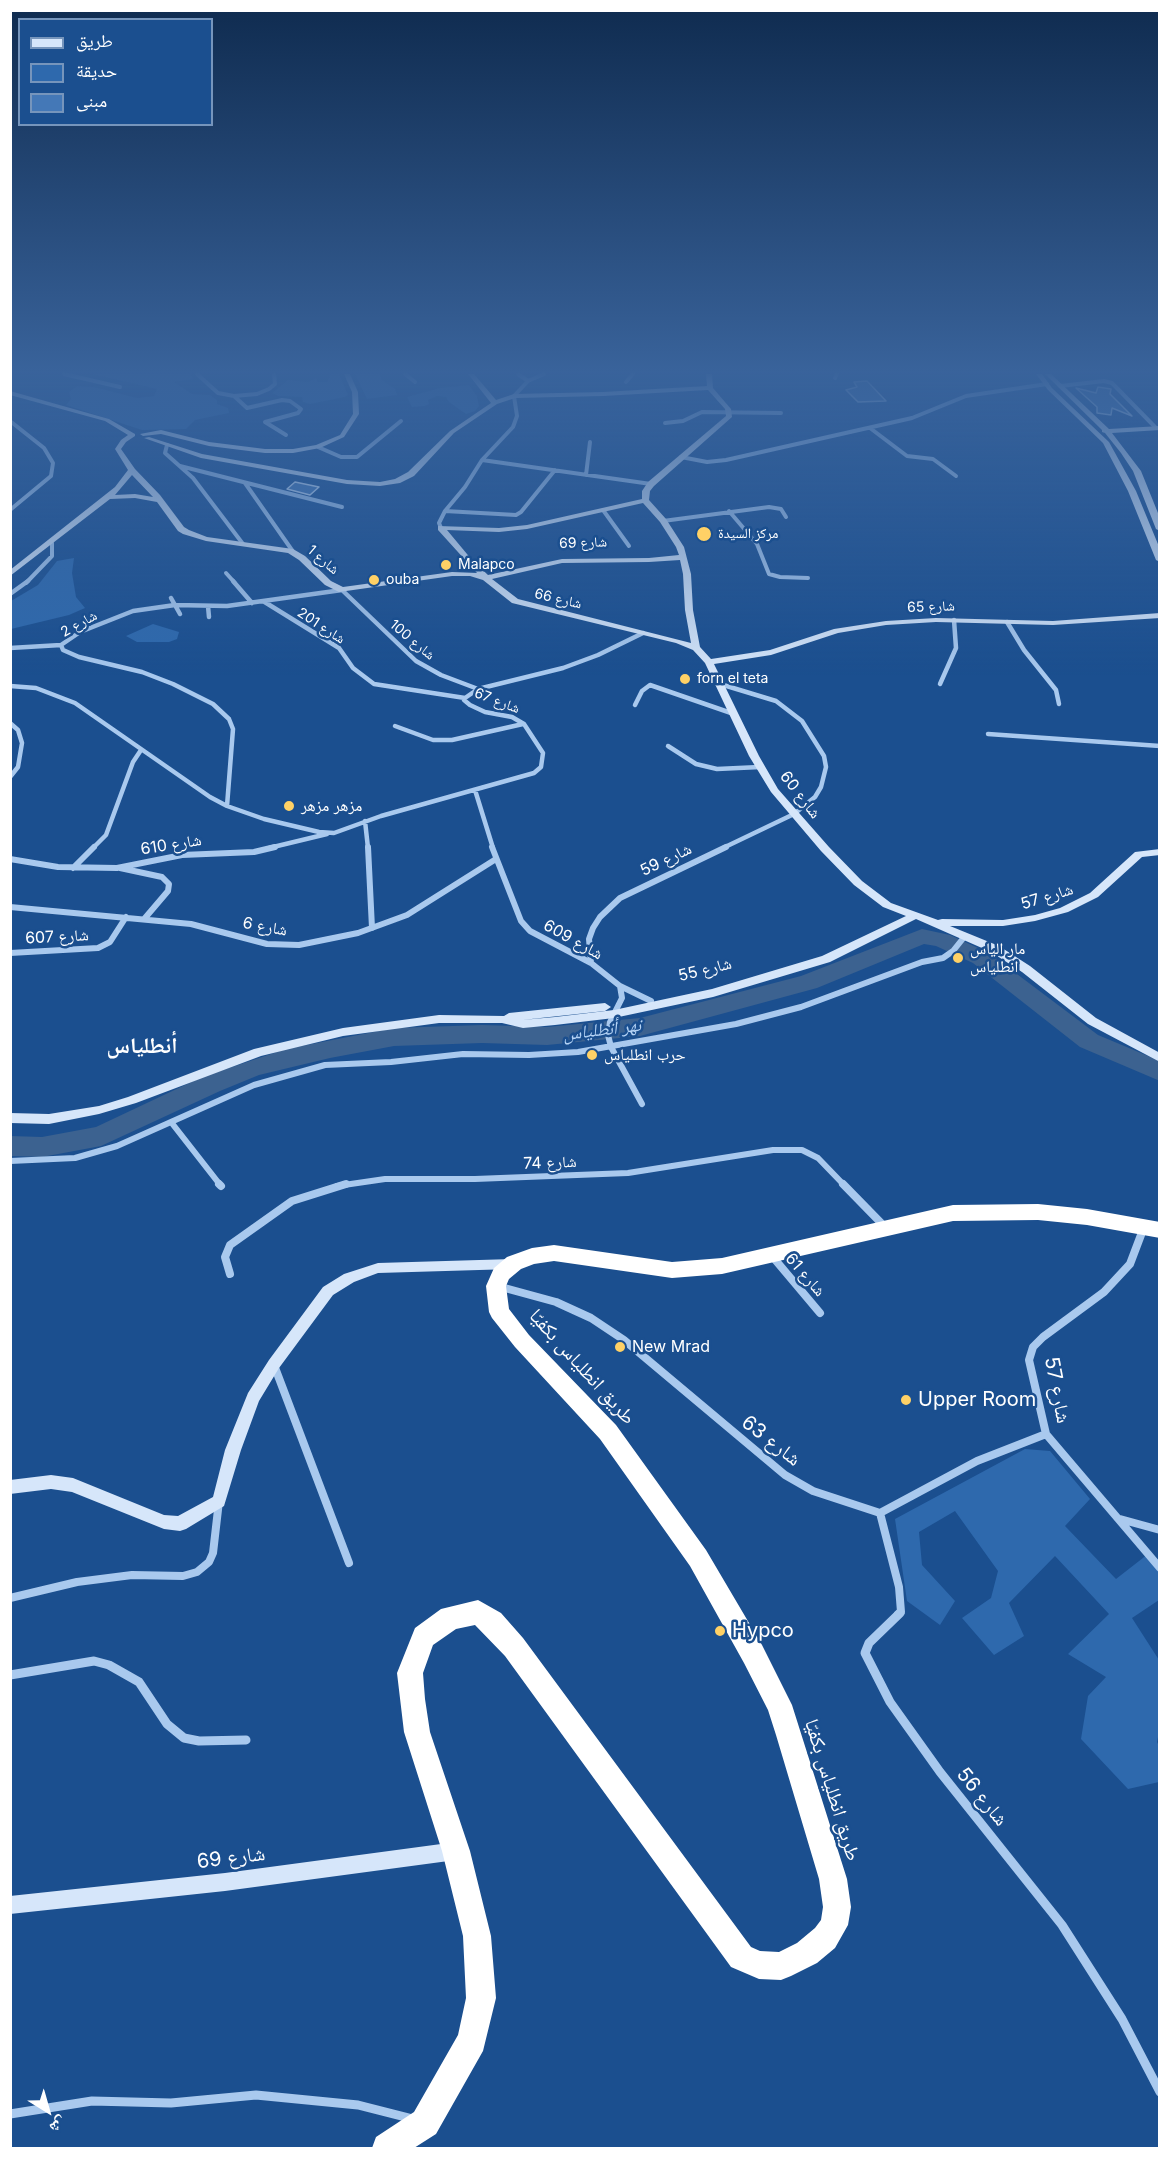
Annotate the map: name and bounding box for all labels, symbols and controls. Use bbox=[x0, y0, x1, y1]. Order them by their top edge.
legend bbox=[18, 18, 213, 126]
text: طريق bbox=[76, 30, 113, 51]
text: حديقة bbox=[76, 60, 117, 81]
text: مبنى bbox=[76, 90, 107, 111]
marker: مركز السيدة bbox=[695, 525, 713, 543]
place label: مركز السيدة bbox=[718, 526, 778, 542]
street label: شارع 69 bbox=[559, 534, 607, 552]
street label: شارع 1 bbox=[304, 542, 342, 578]
place label: Malapco bbox=[458, 557, 515, 573]
marker: Malapco bbox=[439, 558, 453, 572]
place label: ouba bbox=[386, 572, 419, 588]
marker: ouba bbox=[367, 573, 381, 587]
street label: شارع 66 bbox=[533, 585, 583, 613]
street label: شارع 65 bbox=[907, 598, 955, 616]
street label: شارع 201 bbox=[294, 604, 348, 648]
street label: شارع 2 bbox=[58, 607, 100, 641]
street label: شارع 100 bbox=[386, 616, 438, 664]
place label: forn el teta bbox=[697, 671, 768, 687]
marker: forn el teta bbox=[678, 672, 692, 686]
street label: شارع 67 bbox=[472, 685, 522, 717]
street label: شارع 60 bbox=[776, 767, 824, 823]
place label: مزهر مزهر bbox=[301, 796, 362, 816]
marker: مزهر مزهر bbox=[282, 799, 296, 813]
street label: شارع 610 bbox=[139, 831, 203, 859]
street label: شارع 59 bbox=[637, 839, 695, 881]
street label: شارع 57 bbox=[1019, 880, 1075, 914]
street label: شارع 6 bbox=[241, 914, 289, 940]
street label: شارع 609 bbox=[540, 916, 606, 964]
street label: شارع 607 bbox=[25, 926, 89, 948]
place label: مار الياس انطلياس bbox=[970, 939, 1025, 977]
marker: مار الياس انطلياس bbox=[951, 951, 965, 965]
street label: شارع 55 bbox=[676, 954, 734, 986]
water label: نهر أنطلياس bbox=[562, 1015, 642, 1045]
district label: أنطلياس bbox=[107, 1033, 177, 1059]
place label: حرب انطلياس bbox=[604, 1045, 686, 1065]
marker: حرب انطلياس bbox=[585, 1048, 599, 1062]
street label: شارع 74 bbox=[523, 1152, 577, 1174]
street label: شارع 61 bbox=[781, 1249, 829, 1301]
street label: طريق انطلياس بكفيّا bbox=[524, 1304, 640, 1430]
place label: New Mrad bbox=[632, 1337, 710, 1357]
marker: New Mrad bbox=[613, 1340, 627, 1354]
street label: شارع 57 bbox=[1039, 1355, 1075, 1425]
place label: Upper Room bbox=[918, 1388, 1036, 1412]
marker: Upper Room bbox=[899, 1393, 913, 1407]
street label: شارع 63 bbox=[737, 1410, 805, 1472]
place label: Hypco bbox=[732, 1619, 794, 1643]
marker: Hypco bbox=[713, 1624, 727, 1638]
street label: طريق انطلياس بكفيّا bbox=[799, 1716, 865, 1864]
street label: شارع 56 bbox=[951, 1763, 1013, 1831]
street label: شارع 69 bbox=[196, 1842, 266, 1874]
north arrow bbox=[18, 2081, 78, 2141]
text: ش bbox=[46, 2112, 72, 2138]

